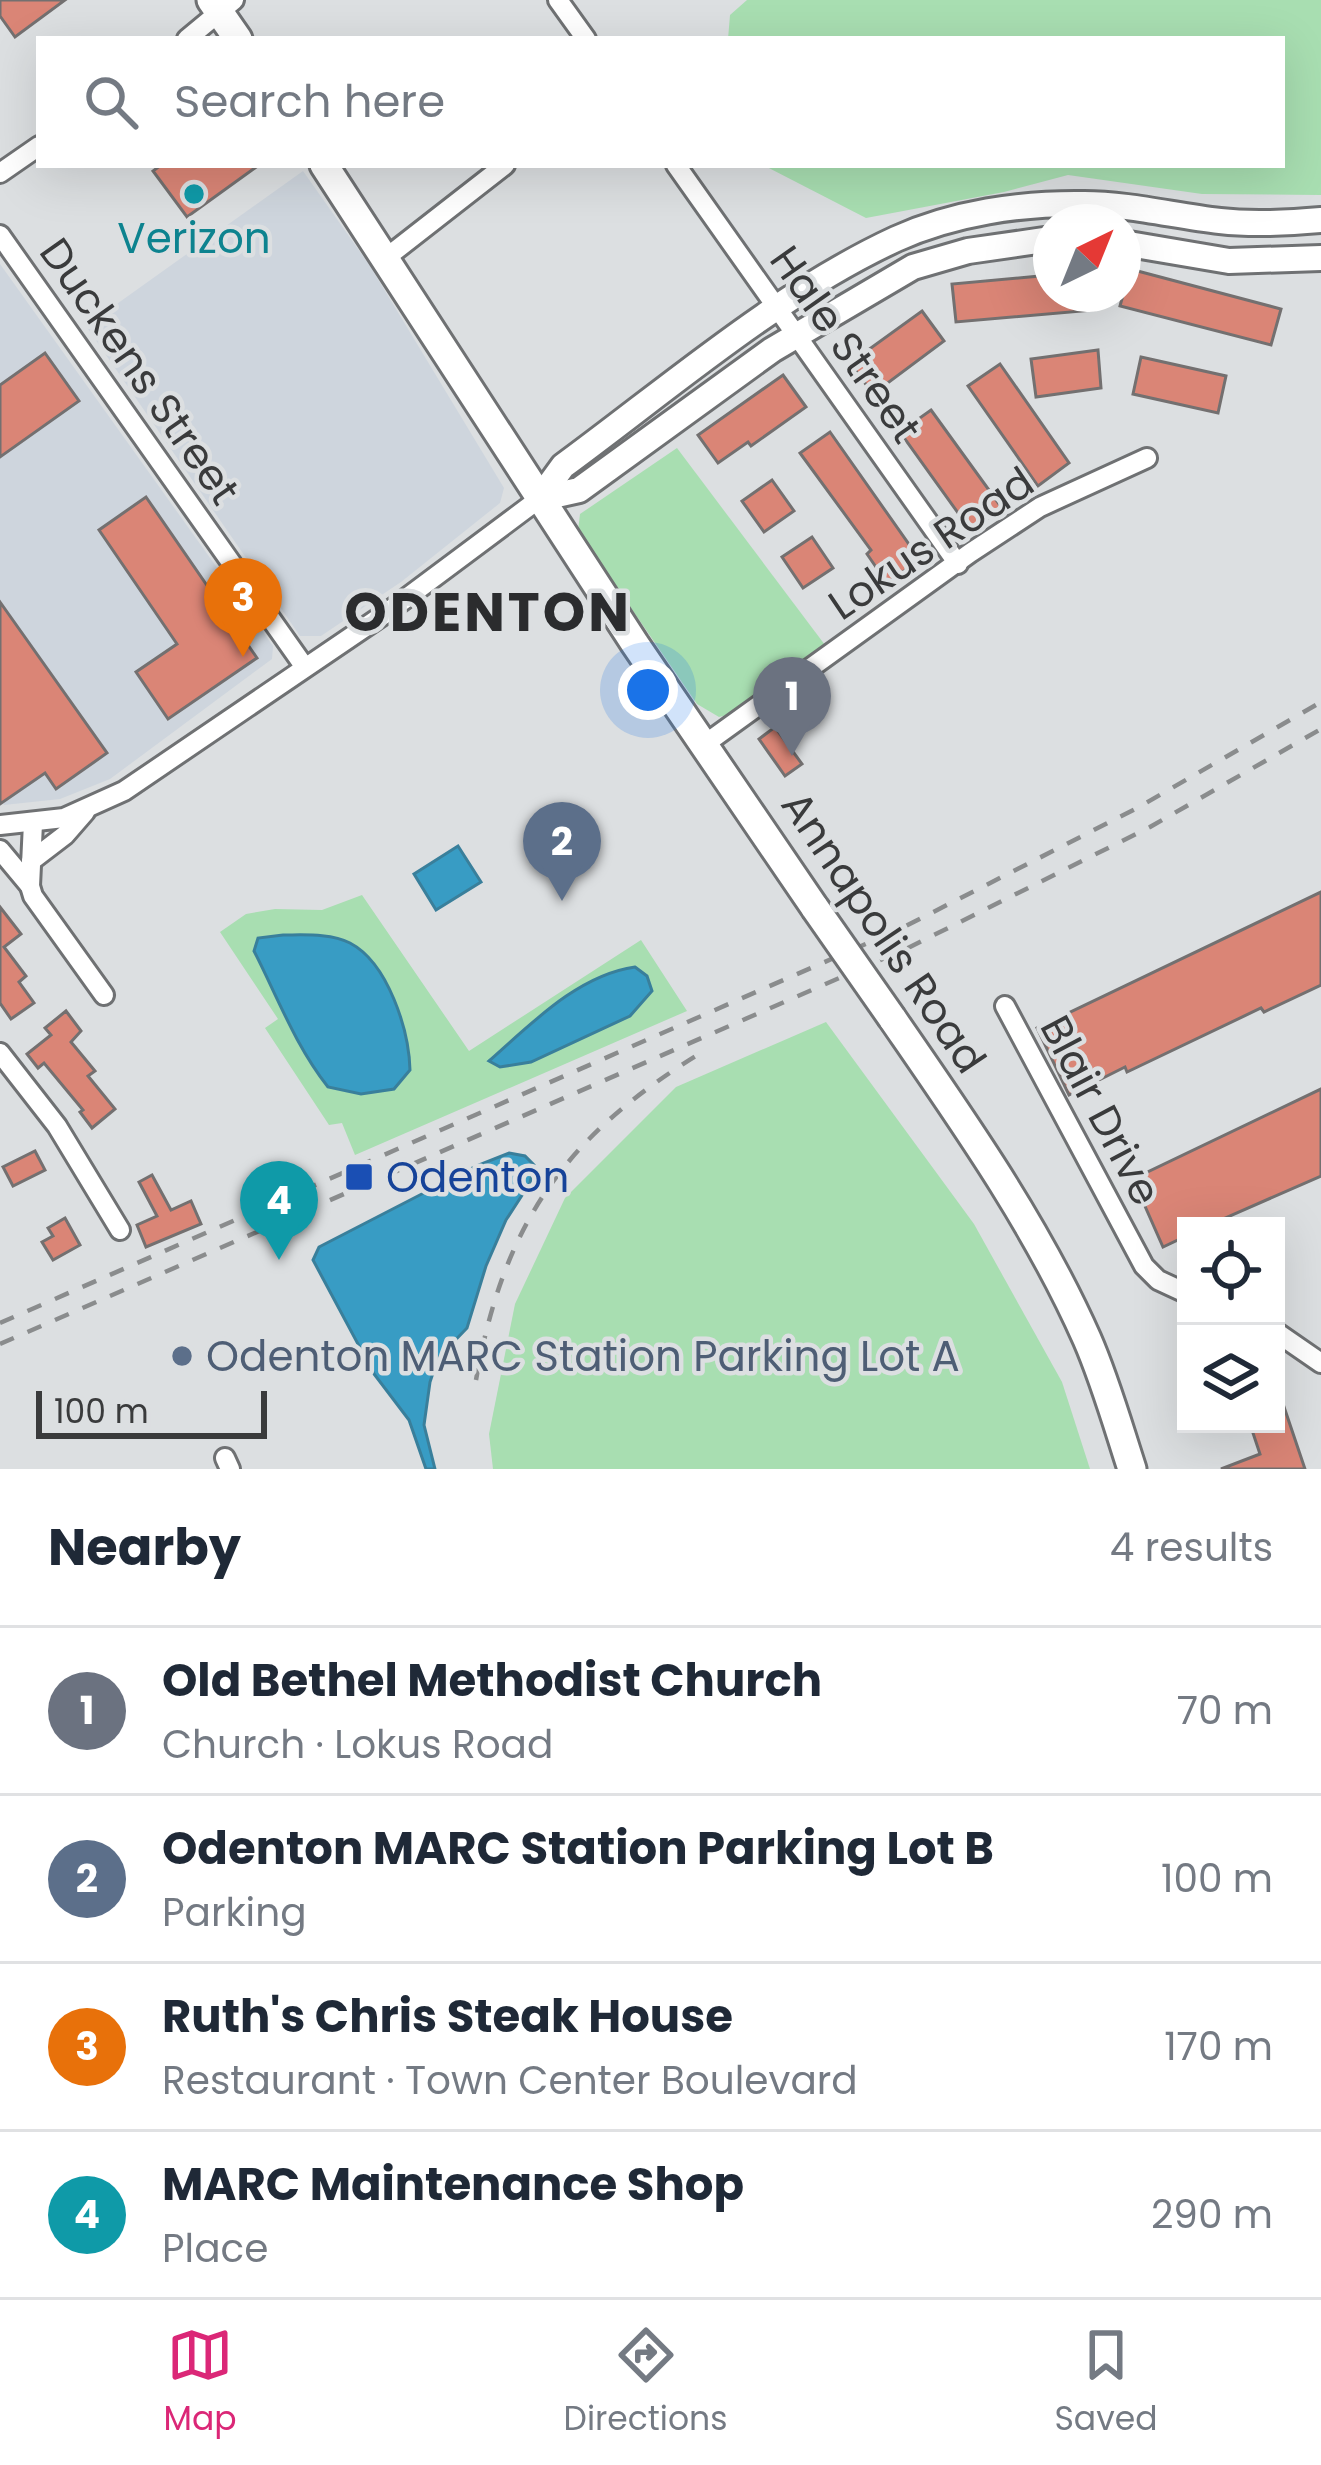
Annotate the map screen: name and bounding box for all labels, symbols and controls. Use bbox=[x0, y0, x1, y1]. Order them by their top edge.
search box bbox=[36, 36, 1285, 168]
icon: search bbox=[78, 69, 144, 135]
text: Search here bbox=[174, 70, 445, 133]
marker: Verizon bbox=[181, 181, 207, 207]
north arrow bbox=[1033, 204, 1141, 312]
place label: Verizon bbox=[117, 209, 271, 268]
street label: Duckens Street bbox=[26, 226, 253, 516]
street label: Hale Street bbox=[756, 234, 935, 455]
street label: Lokus Road bbox=[817, 453, 1046, 634]
pin: 3 bbox=[204, 558, 282, 657]
district label: ODENTON bbox=[344, 574, 632, 650]
pin: 1 bbox=[753, 657, 831, 756]
your location bbox=[618, 660, 678, 720]
street label: Annapolis Road bbox=[767, 780, 1000, 1085]
pin: 2 bbox=[523, 802, 601, 901]
street label: Blair Drive bbox=[1026, 1005, 1175, 1215]
place label: Odenton bbox=[386, 1148, 569, 1207]
pin: 4 bbox=[240, 1161, 318, 1260]
marker: Odenton bbox=[343, 1161, 375, 1193]
map controls bbox=[1177, 1217, 1285, 1433]
button: locate bbox=[1177, 1217, 1285, 1325]
button: layers bbox=[1177, 1325, 1285, 1433]
place label: Odenton MARC Station Parking Lot A bbox=[206, 1327, 960, 1386]
marker: Odenton MARC Station Parking Lot A bbox=[169, 1343, 195, 1369]
scale bar bbox=[36, 1385, 267, 1438]
text: 100 m bbox=[54, 1388, 149, 1435]
text: Nearby bbox=[48, 1511, 241, 1583]
text: 4 results bbox=[1110, 1520, 1273, 1575]
text: Old Bethel Methodist Church bbox=[162, 1649, 822, 1712]
text: 1 bbox=[80, 1683, 94, 1738]
text: 70 m bbox=[1177, 1683, 1273, 1738]
text: Church · Lokus Road bbox=[162, 1717, 553, 1772]
text: Odenton MARC Station Parking Lot B bbox=[162, 1817, 994, 1880]
text: 2 bbox=[76, 1851, 98, 1906]
text: 100 m bbox=[1161, 1851, 1273, 1906]
text: Parking bbox=[162, 1885, 307, 1940]
text: Ruth's Chris Steak House bbox=[162, 1985, 733, 2048]
text: 3 bbox=[75, 2019, 99, 2074]
text: 170 m bbox=[1164, 2019, 1273, 2074]
text: Restaurant · Town Center Boulevard bbox=[162, 2053, 858, 2108]
text: MARC Maintenance Shop bbox=[162, 2153, 744, 2216]
text: 4 bbox=[74, 2187, 100, 2242]
text: 290 m bbox=[1151, 2187, 1273, 2242]
text: Place bbox=[162, 2221, 268, 2276]
tab: Map bbox=[164, 2322, 237, 2444]
tab: Directions bbox=[564, 2322, 727, 2444]
tab: Saved bbox=[1055, 2322, 1157, 2444]

